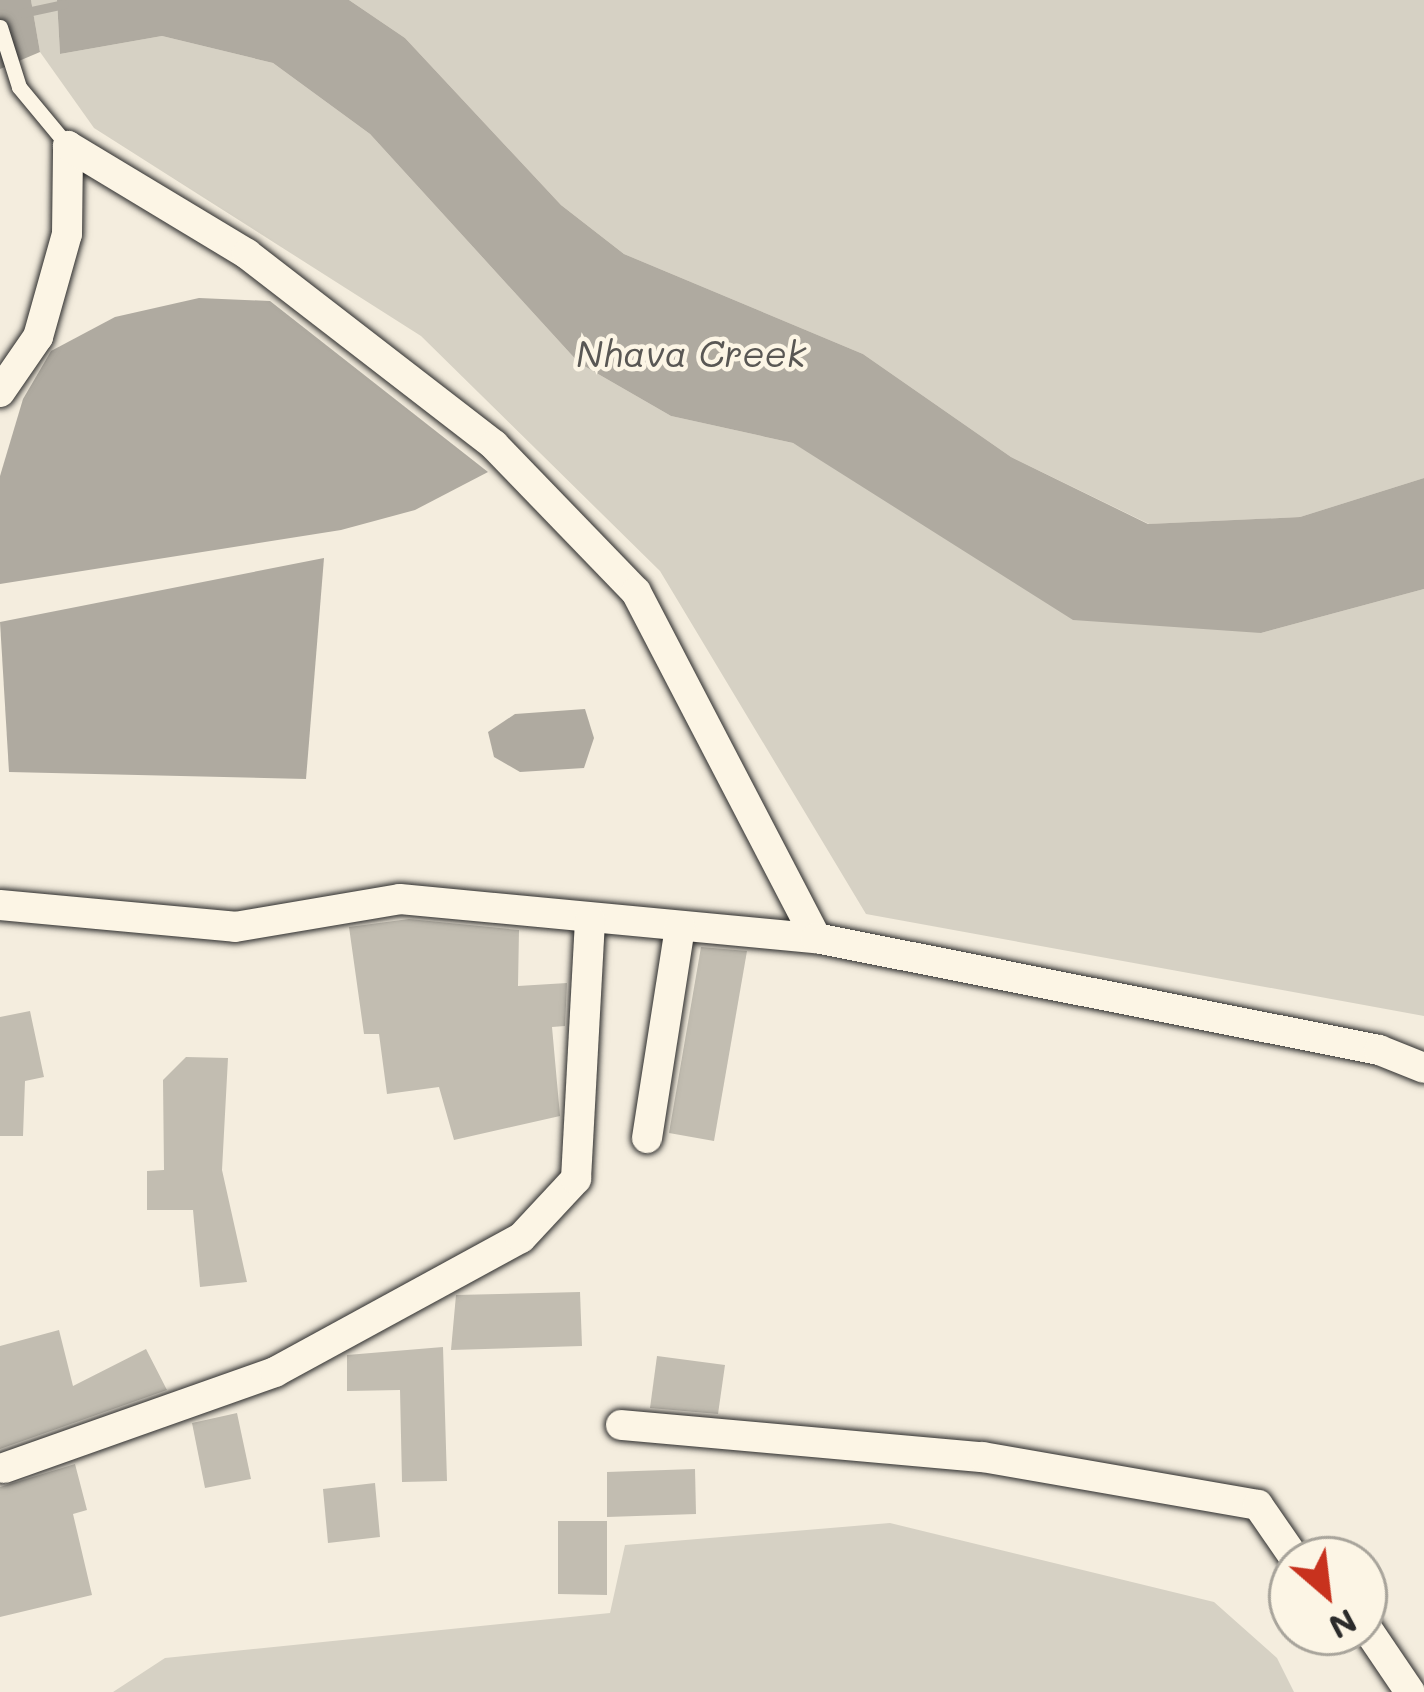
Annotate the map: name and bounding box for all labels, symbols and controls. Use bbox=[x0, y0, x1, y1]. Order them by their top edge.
water label: Nhava Creek bbox=[576, 331, 806, 375]
north arrow bbox=[1268, 1536, 1388, 1656]
text: N bbox=[1323, 1601, 1365, 1650]

